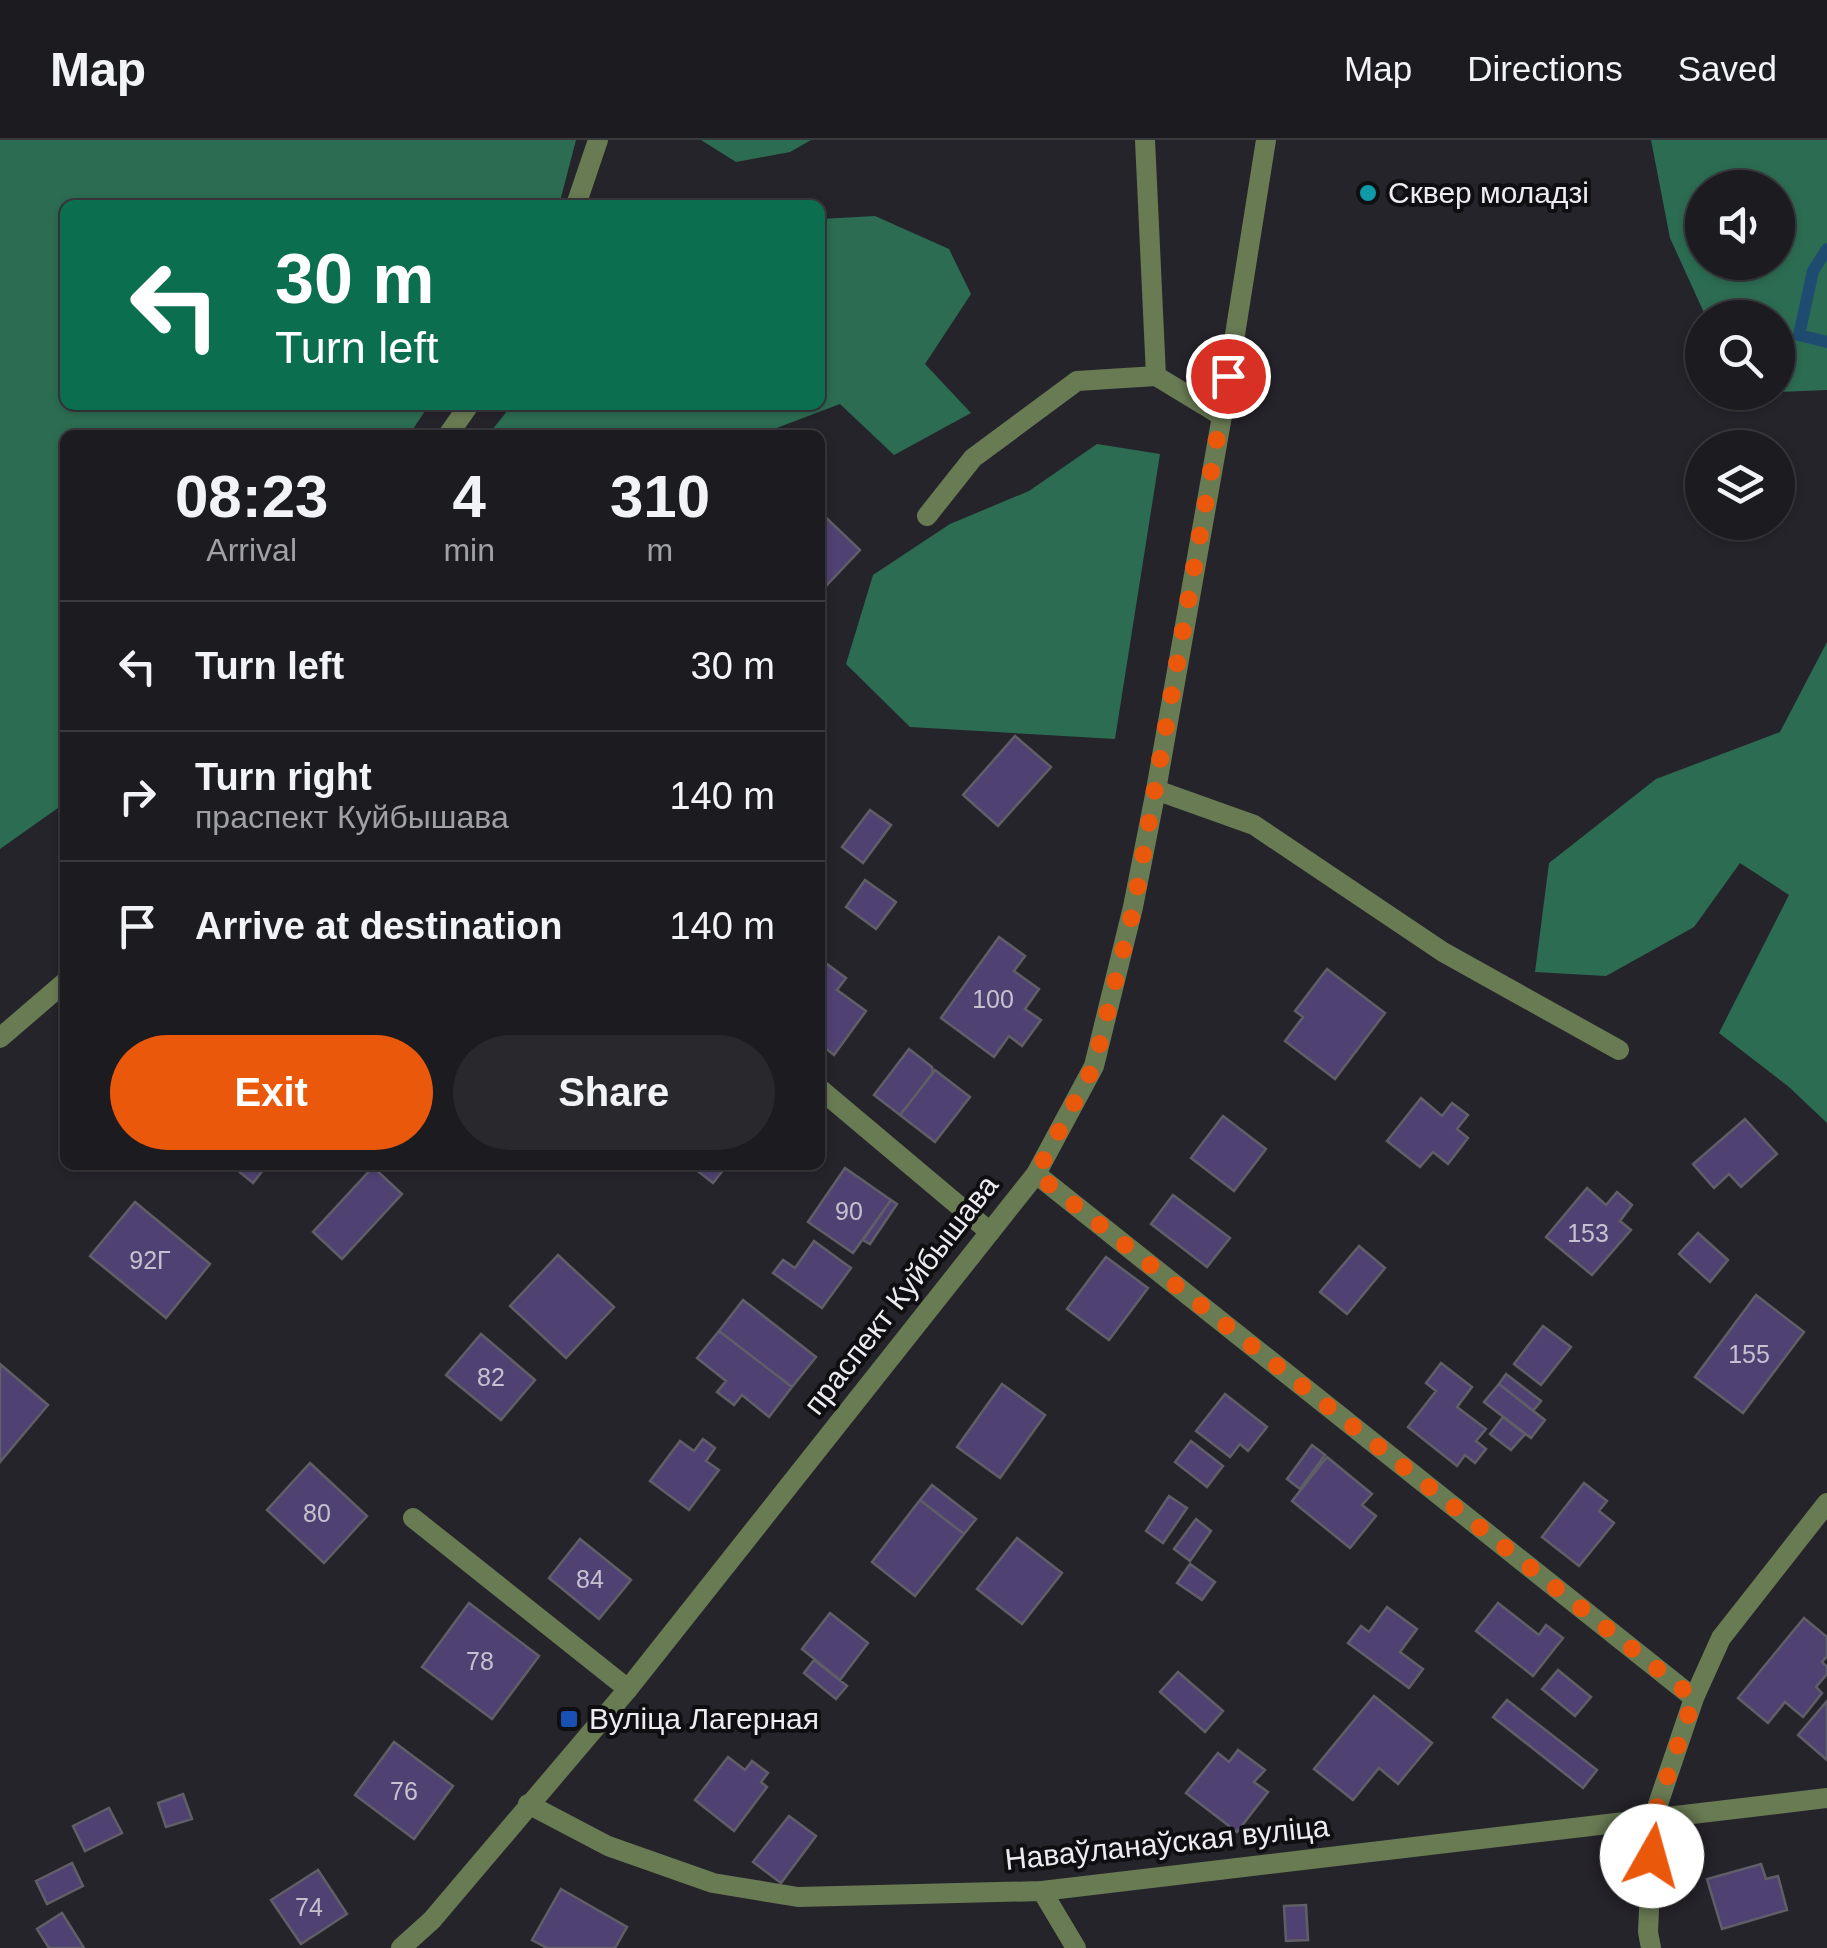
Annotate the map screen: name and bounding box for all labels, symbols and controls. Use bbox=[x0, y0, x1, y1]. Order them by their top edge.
text: Map bbox=[50, 43, 146, 96]
text: Map bbox=[1344, 49, 1412, 88]
text: Directions bbox=[1467, 49, 1623, 88]
text: Saved bbox=[1678, 49, 1777, 88]
map controls bbox=[1685, 170, 1795, 540]
button: sound bbox=[1685, 170, 1795, 280]
place label: Сквер моладзі bbox=[1388, 176, 1589, 209]
marker: Сквер моладзі bbox=[1357, 182, 1379, 204]
icon: left bbox=[110, 240, 240, 370]
text: 30 m bbox=[275, 240, 435, 318]
button: search bbox=[1685, 300, 1795, 410]
text: Turn left bbox=[275, 322, 438, 373]
pin bbox=[1186, 334, 1271, 419]
icon: arrive bbox=[1201, 349, 1256, 404]
button: layers bbox=[1685, 430, 1795, 540]
text: 08:23 bbox=[175, 463, 328, 530]
text: 4 bbox=[452, 463, 486, 530]
text: 310 bbox=[610, 463, 710, 530]
text: Arrival bbox=[206, 532, 297, 568]
text: min bbox=[443, 532, 495, 568]
text: m bbox=[647, 532, 673, 568]
icon: left bbox=[110, 639, 165, 694]
text: Turn left bbox=[195, 645, 344, 687]
text: 30 m bbox=[691, 645, 775, 687]
text: Turn right bbox=[195, 756, 372, 798]
icon: right bbox=[110, 769, 165, 824]
text: 140 m bbox=[669, 775, 775, 817]
text: праспект Куйбышава bbox=[195, 799, 509, 835]
icon: arrive bbox=[110, 899, 165, 954]
text: Arrive at destination bbox=[195, 905, 562, 947]
text: 140 m bbox=[669, 905, 775, 947]
house number: 100 bbox=[972, 985, 1014, 1013]
button: Exit bbox=[110, 1035, 433, 1150]
button: Share bbox=[453, 1035, 775, 1150]
street label: праспект Куйбышава bbox=[797, 1168, 1004, 1421]
house number: 90 bbox=[835, 1197, 863, 1225]
house number: 153 bbox=[1567, 1219, 1609, 1247]
house number: 92Г bbox=[129, 1246, 171, 1274]
house number: 155 bbox=[1728, 1340, 1770, 1368]
house number: 82 bbox=[477, 1363, 505, 1391]
house number: 80 bbox=[303, 1499, 331, 1527]
house number: 84 bbox=[576, 1565, 604, 1593]
house number: 78 bbox=[466, 1647, 494, 1675]
place label: Вуліца Лагерная bbox=[589, 1702, 819, 1735]
marker: Вуліца Лагерная bbox=[558, 1708, 580, 1730]
house number: 76 bbox=[390, 1777, 418, 1805]
position arrow bbox=[1600, 1804, 1704, 1908]
street label: Наваўланаўская вуліца bbox=[1003, 1809, 1331, 1876]
house number: 74 bbox=[295, 1893, 323, 1921]

